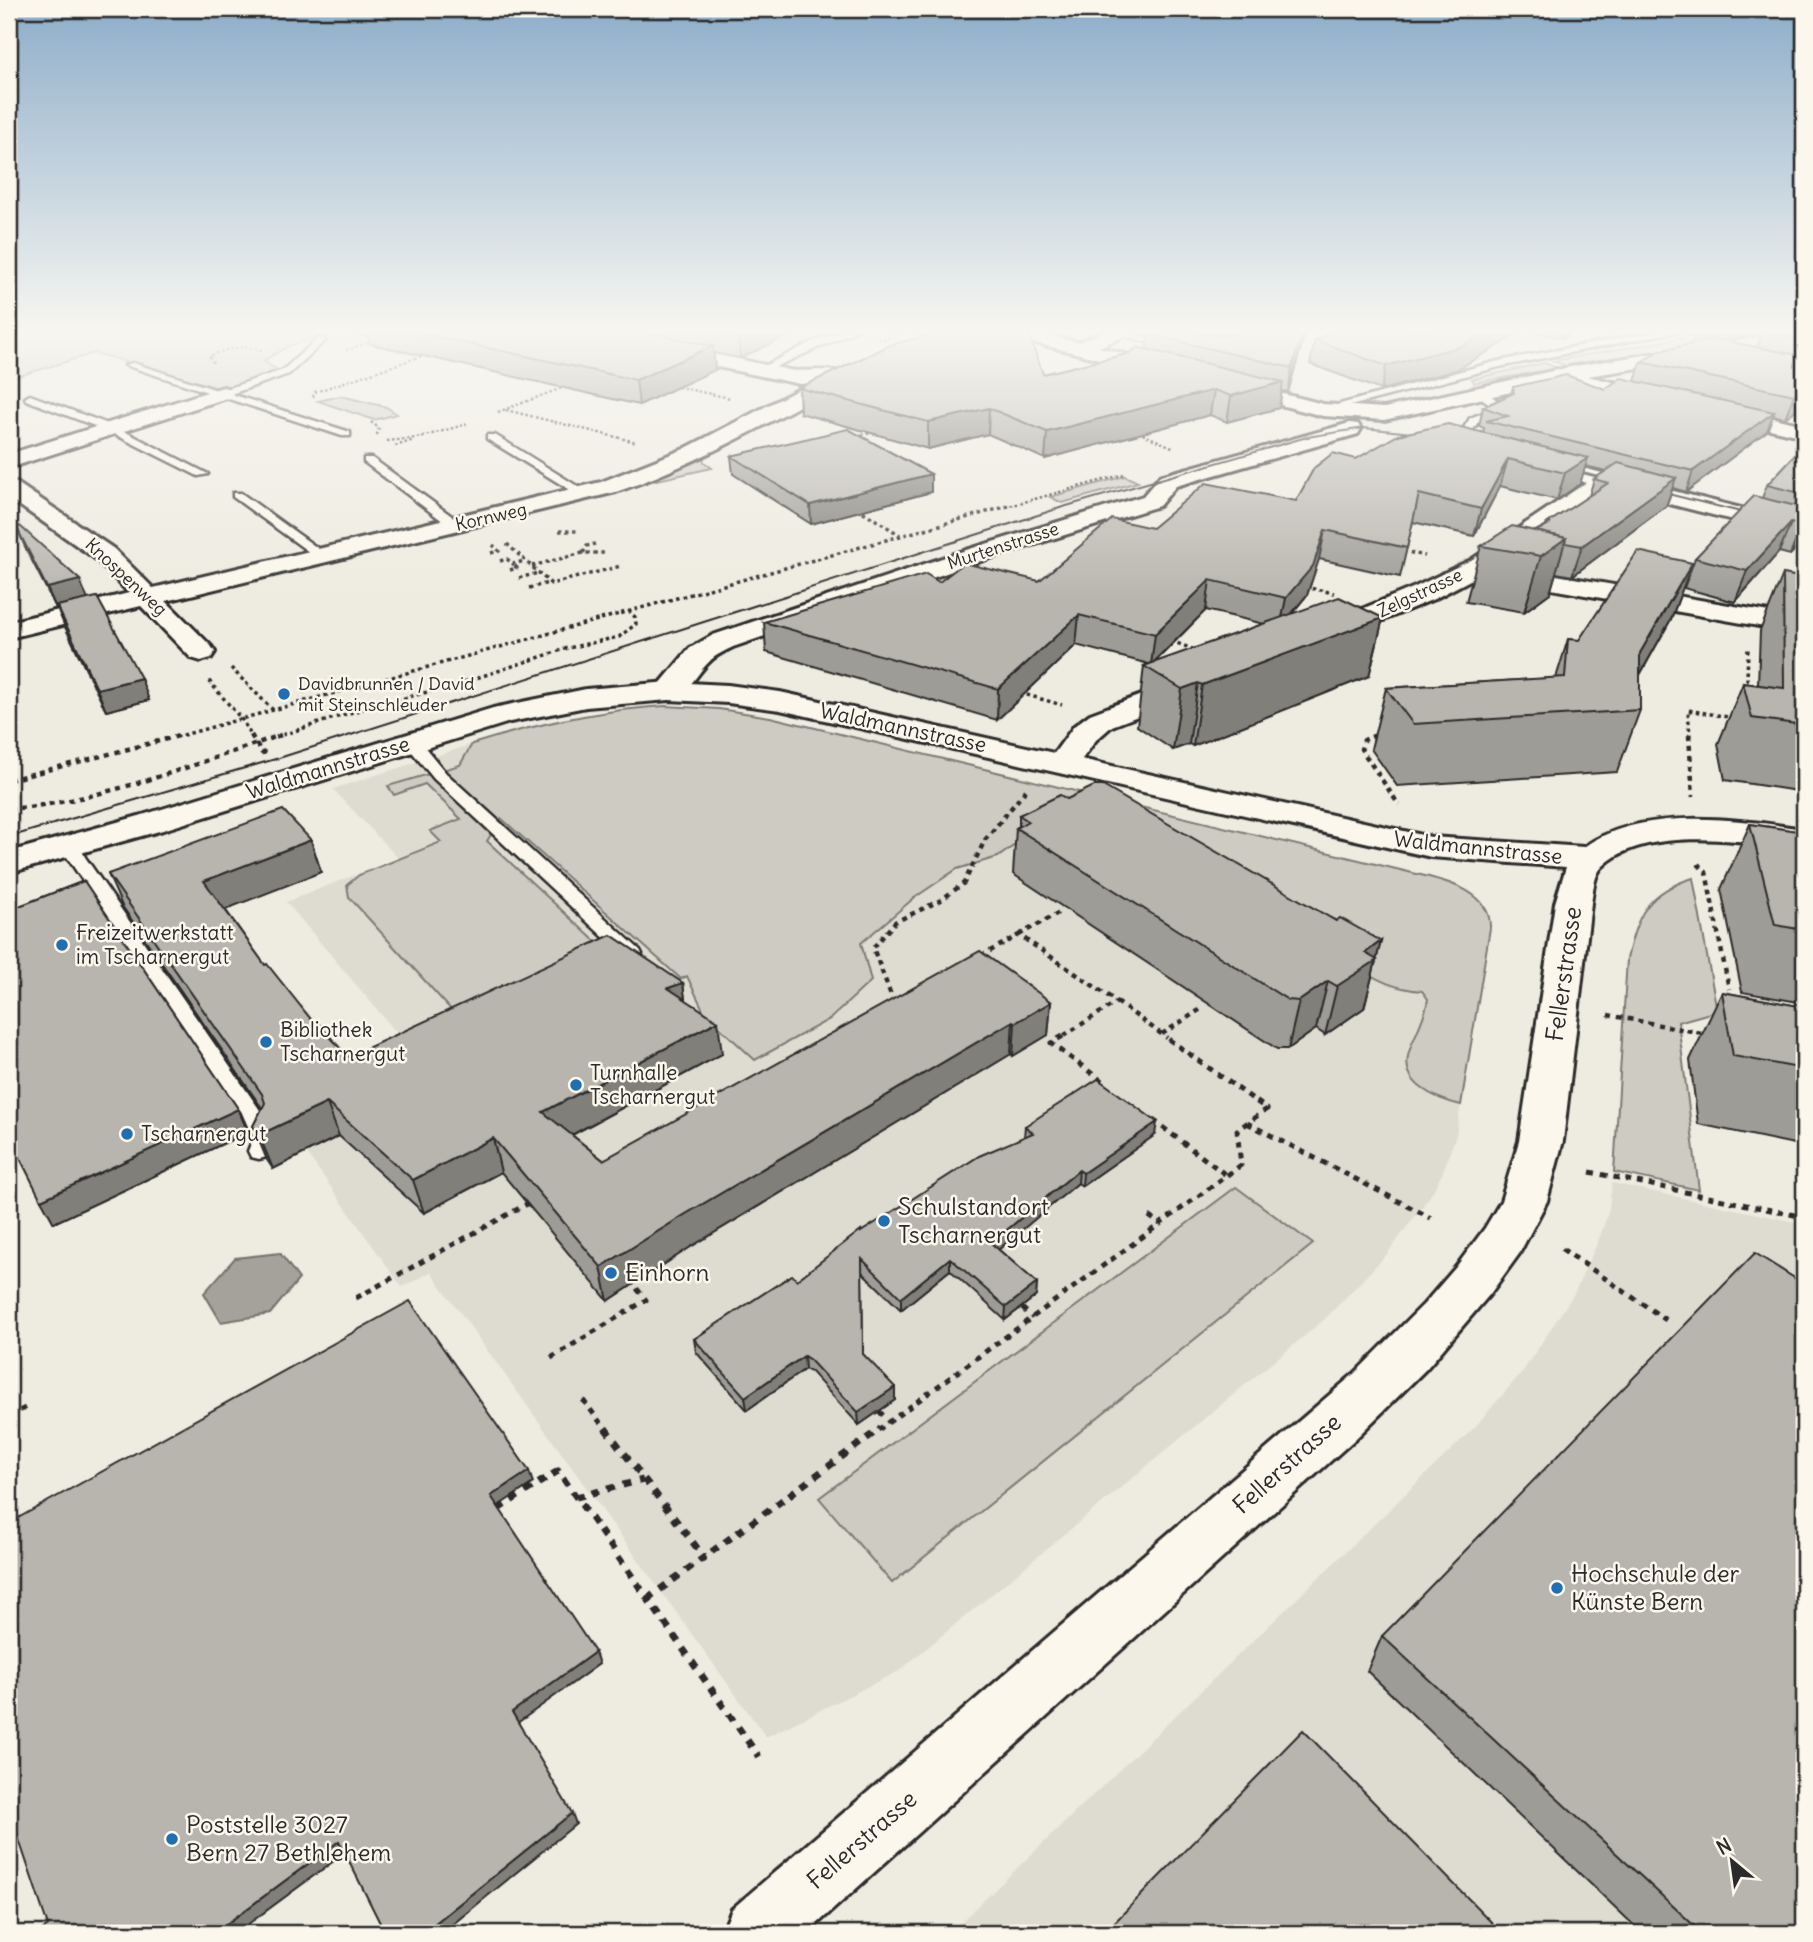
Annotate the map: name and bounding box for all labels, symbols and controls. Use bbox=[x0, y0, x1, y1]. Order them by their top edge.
street label: Kornweg bbox=[453, 497, 529, 536]
street label: Murtenstrasse bbox=[944, 517, 1062, 574]
street label: Knospenweg bbox=[80, 533, 172, 621]
street label: Zelgstrasse bbox=[1374, 563, 1466, 622]
place label: Davidbrunnen / David mit Steinschleuder bbox=[298, 672, 475, 716]
marker: Davidbrunnen / David mit Steinschleuder bbox=[276, 686, 292, 702]
street label: Waldmannstrasse bbox=[817, 697, 989, 758]
street label: Waldmannstrasse bbox=[243, 730, 413, 805]
street label: Waldmannstrasse bbox=[1392, 825, 1564, 870]
street label: Fellerstrasse bbox=[1539, 905, 1587, 1043]
place label: Freizeitwerkstatt im Tscharnergut bbox=[76, 919, 234, 970]
marker: Freizeitwerkstatt im Tscharnergut bbox=[54, 937, 70, 953]
place label: Bibliothek Tscharnergut bbox=[280, 1016, 405, 1067]
marker: Bibliothek Tscharnergut bbox=[258, 1034, 274, 1050]
place label: Turnhalle Tscharnergut bbox=[590, 1059, 715, 1110]
marker: Turnhalle Tscharnergut bbox=[568, 1077, 584, 1093]
place label: Tscharnergut bbox=[141, 1120, 266, 1147]
marker: Tscharnergut bbox=[119, 1126, 135, 1142]
place label: Schulstandort Tscharnergut bbox=[898, 1191, 1049, 1249]
marker: Schulstandort Tscharnergut bbox=[876, 1213, 892, 1229]
place label: Einhorn bbox=[625, 1257, 710, 1287]
marker: Einhorn bbox=[603, 1265, 619, 1281]
street label: Fellerstrasse bbox=[1226, 1407, 1347, 1520]
place label: Hochschule der Künste Bern bbox=[1571, 1558, 1740, 1616]
marker: Hochschule der Künste Bern bbox=[1549, 1580, 1565, 1596]
street label: Fellerstrasse bbox=[800, 1783, 922, 1895]
place label: Poststelle 3027 Bern 27 Bethlehem bbox=[186, 1809, 391, 1867]
north arrow bbox=[1698, 1826, 1768, 1896]
marker: Poststelle 3027 Bern 27 Bethlehem bbox=[164, 1831, 180, 1847]
text: N bbox=[1712, 1832, 1735, 1860]

